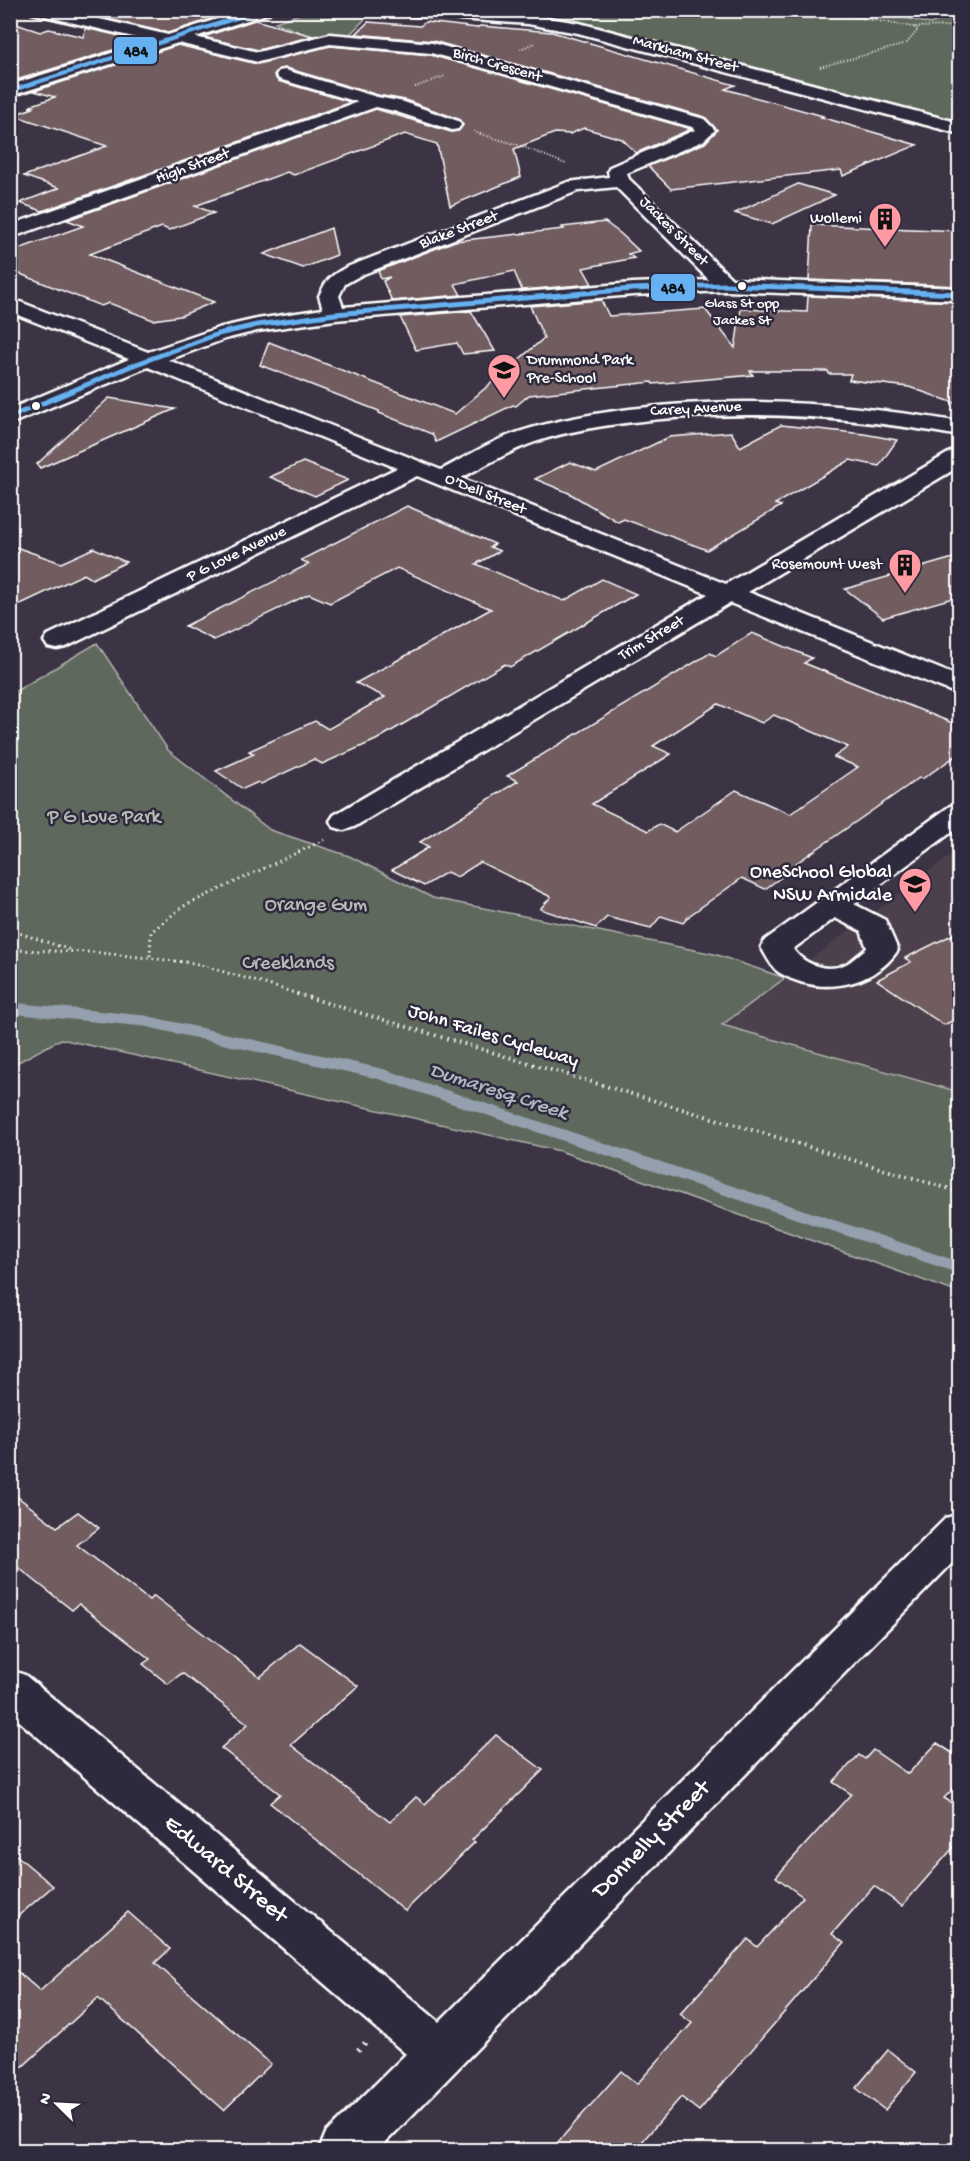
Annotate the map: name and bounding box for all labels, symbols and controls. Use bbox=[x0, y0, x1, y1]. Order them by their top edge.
street label: Markham Street bbox=[630, 32, 741, 79]
line badge: 484 bbox=[113, 36, 158, 65]
text: 484 bbox=[123, 44, 148, 63]
street label: Birch Crescent bbox=[449, 44, 545, 88]
street label: High Street bbox=[154, 144, 234, 189]
street label: Jackes Street bbox=[634, 193, 713, 272]
building icon: Wollemi bbox=[867, 201, 903, 248]
street label: Blake Street bbox=[416, 207, 502, 255]
place label: Wollemi bbox=[810, 210, 862, 229]
line badge: 484 bbox=[650, 273, 696, 302]
marker: Glass St opp Jackes St bbox=[736, 280, 748, 292]
text: 484 bbox=[660, 281, 685, 300]
place label: Glass St opp Jackes St bbox=[705, 295, 780, 330]
school or university icon: Drummond Park Pre-School bbox=[486, 352, 522, 399]
place label: Drummond Park Pre-School bbox=[526, 352, 635, 389]
street label: Carey Avenue bbox=[650, 398, 743, 422]
unlabelled marker bbox=[30, 400, 42, 412]
street label: O'Dell Street bbox=[442, 470, 530, 520]
street label: P G Love Avenue bbox=[183, 522, 290, 588]
building icon: Rosemount West bbox=[887, 547, 923, 594]
place label: Rosemount West bbox=[772, 556, 883, 575]
street label: Trim Street bbox=[615, 611, 689, 666]
park label: P G Love Park bbox=[47, 807, 163, 830]
place label: OneSchool Global NSW Armidale bbox=[750, 862, 893, 908]
school or university icon: OneSchool Global NSW Armidale bbox=[897, 866, 933, 913]
park label: Orange Gum bbox=[265, 895, 367, 918]
park label: Creeklands bbox=[242, 953, 334, 976]
street label: John Failes Cycleway bbox=[405, 1000, 581, 1074]
water label: Dumaresq Creek bbox=[426, 1059, 573, 1128]
street label: Donnelly Street bbox=[585, 1773, 719, 1907]
street label: Edward Street bbox=[157, 1810, 295, 1932]
north arrow bbox=[27, 2074, 87, 2134]
text: N bbox=[36, 2090, 58, 2108]

